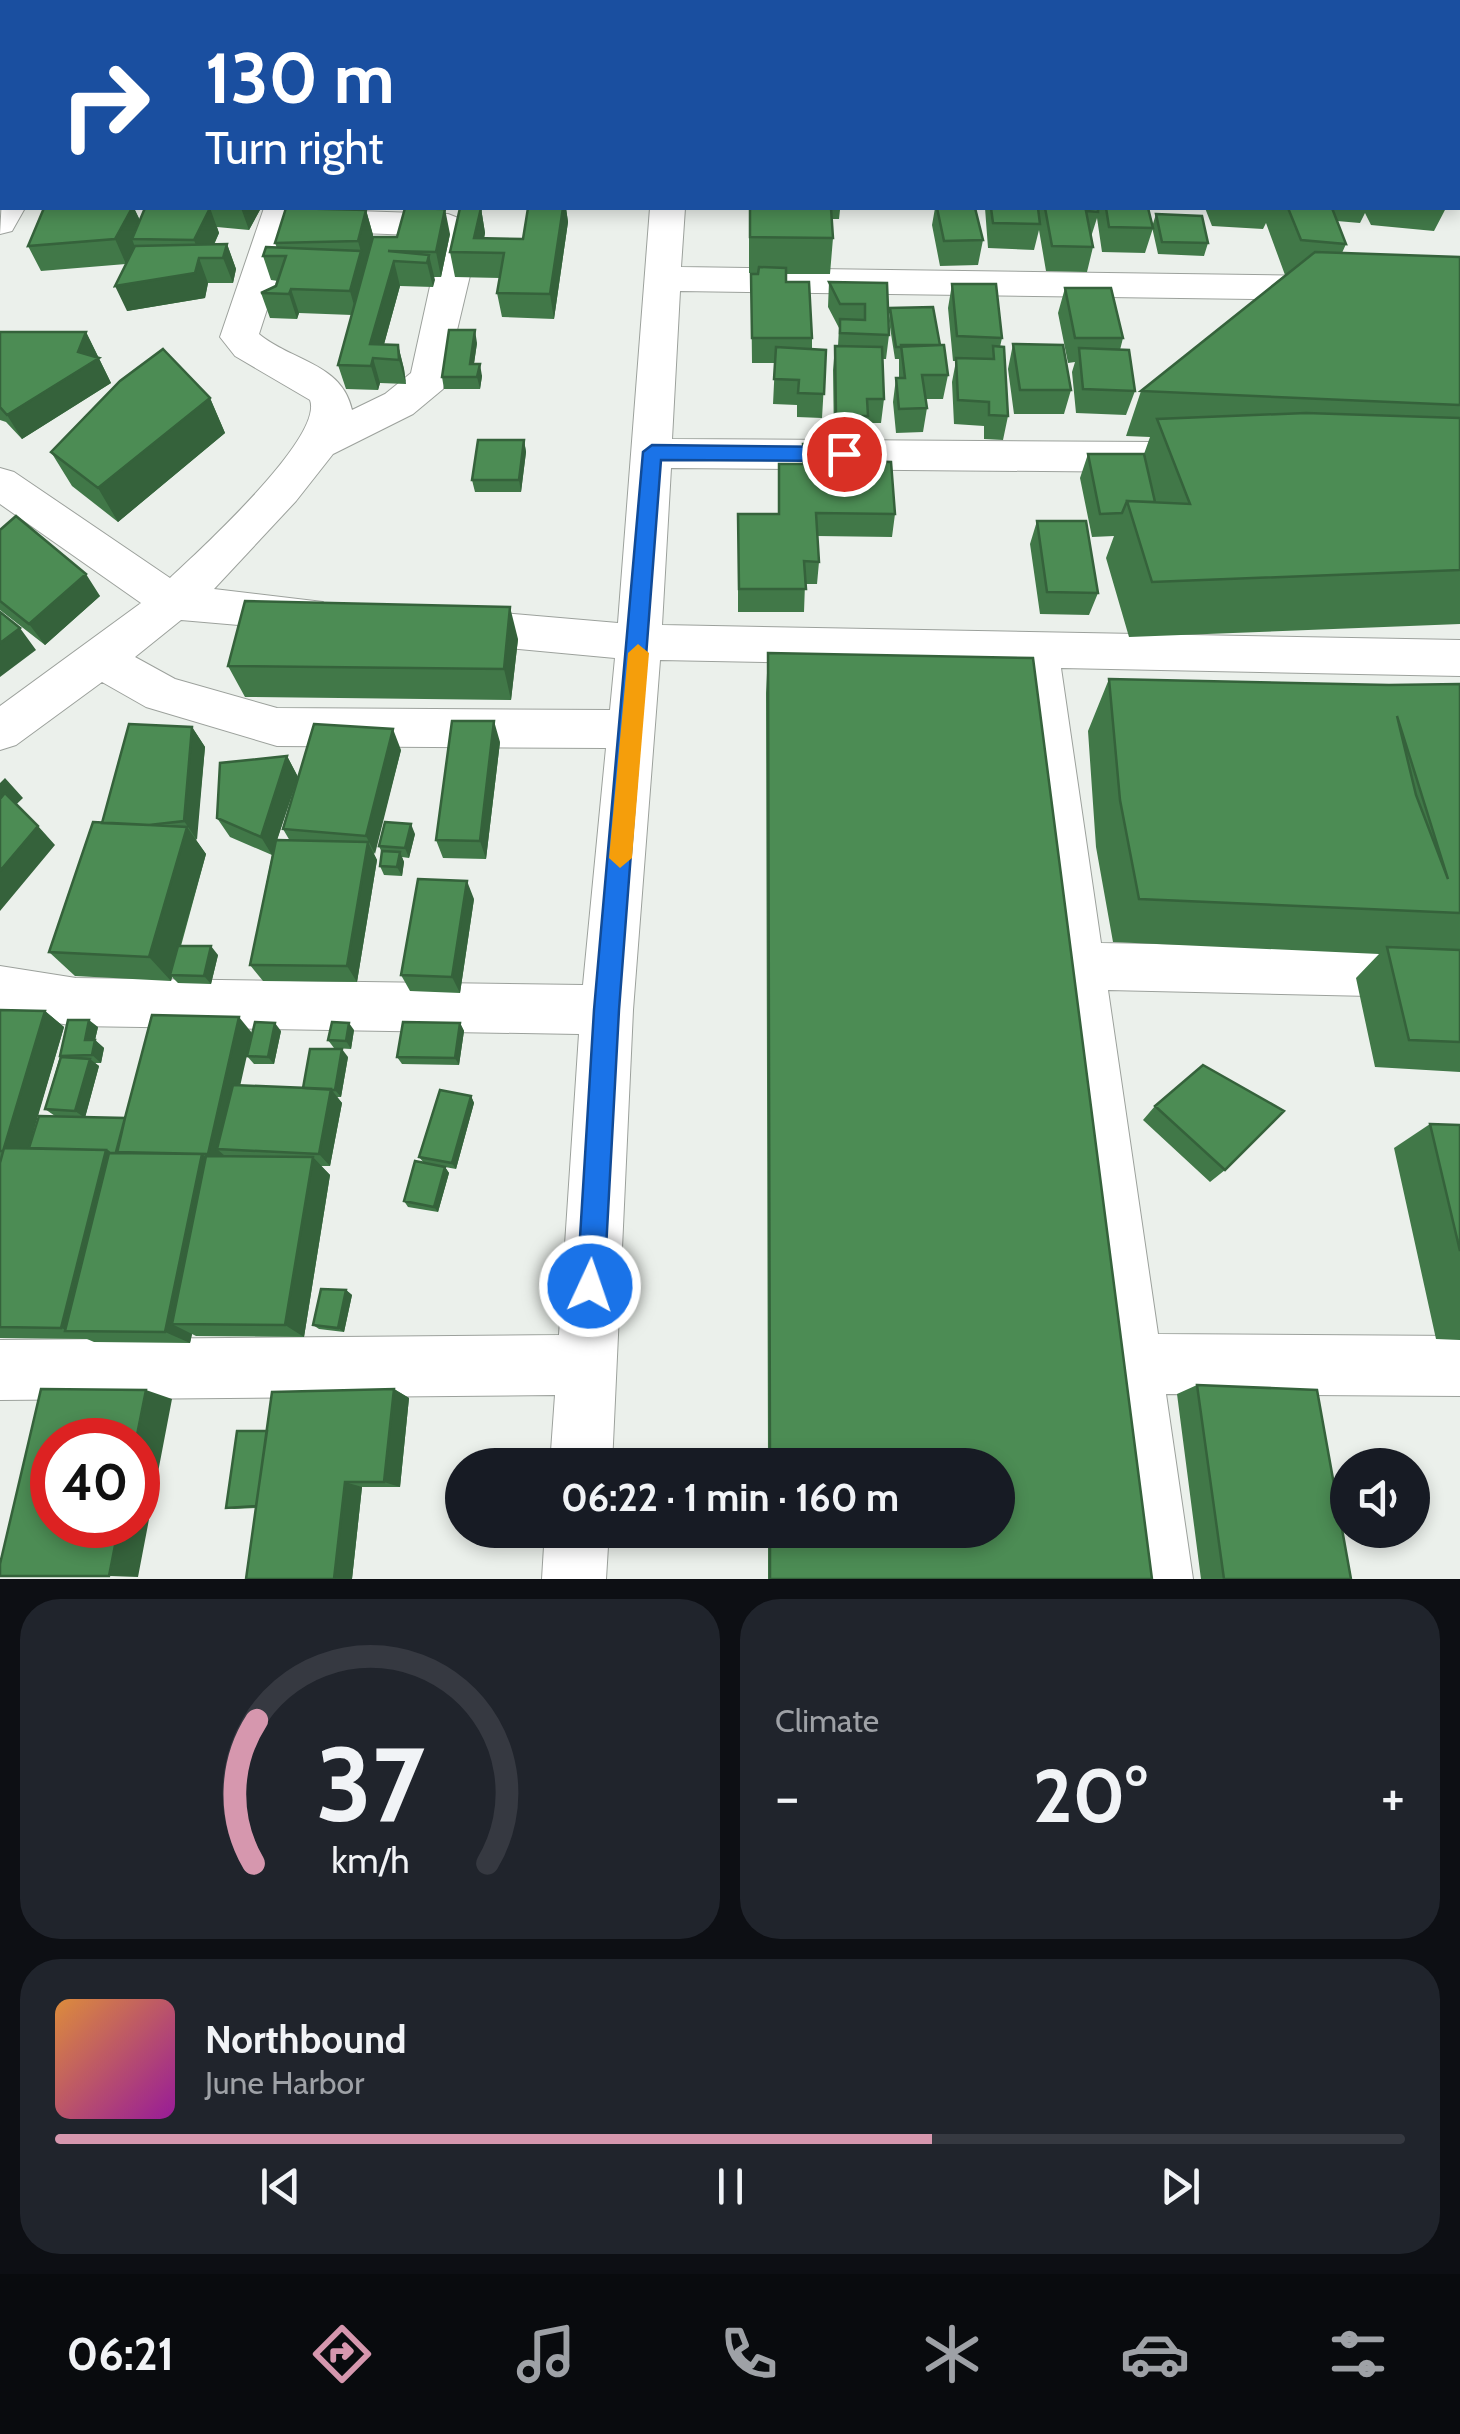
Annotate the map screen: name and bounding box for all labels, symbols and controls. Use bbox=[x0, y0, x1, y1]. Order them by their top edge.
text: 130 m bbox=[205, 35, 395, 121]
icon: right bbox=[40, 40, 170, 170]
text: Turn right bbox=[205, 121, 384, 175]
pin bbox=[802, 412, 887, 497]
icon: arrive bbox=[817, 427, 872, 482]
position arrow bbox=[538, 1234, 642, 1338]
speed limit sign: 40 bbox=[30, 1418, 160, 1548]
map controls bbox=[1330, 1448, 1430, 1548]
button: sound bbox=[1330, 1448, 1430, 1548]
text: 06:22 · 1 min · 160 m bbox=[561, 1474, 899, 1521]
text: Climate bbox=[775, 1701, 879, 1740]
text: 37 bbox=[315, 1721, 425, 1847]
text: 20° bbox=[1033, 1750, 1147, 1841]
text: − bbox=[775, 1763, 799, 1830]
text: + bbox=[1381, 1763, 1405, 1830]
text: km/h bbox=[331, 1839, 409, 1882]
text: Northbound bbox=[205, 2016, 407, 2063]
text: June Harbor bbox=[205, 2063, 364, 2102]
icon: previous bbox=[253, 2159, 308, 2214]
icon: pause bbox=[703, 2159, 758, 2214]
icon: next bbox=[1153, 2159, 1208, 2214]
icon: directions bbox=[307, 2319, 377, 2389]
icon: music bbox=[511, 2319, 581, 2389]
icon: phone bbox=[714, 2319, 784, 2389]
icon: climate bbox=[917, 2319, 987, 2389]
icon: car bbox=[1120, 2319, 1190, 2389]
icon: filters bbox=[1323, 2319, 1393, 2389]
text: 06:21 bbox=[67, 2327, 174, 2381]

